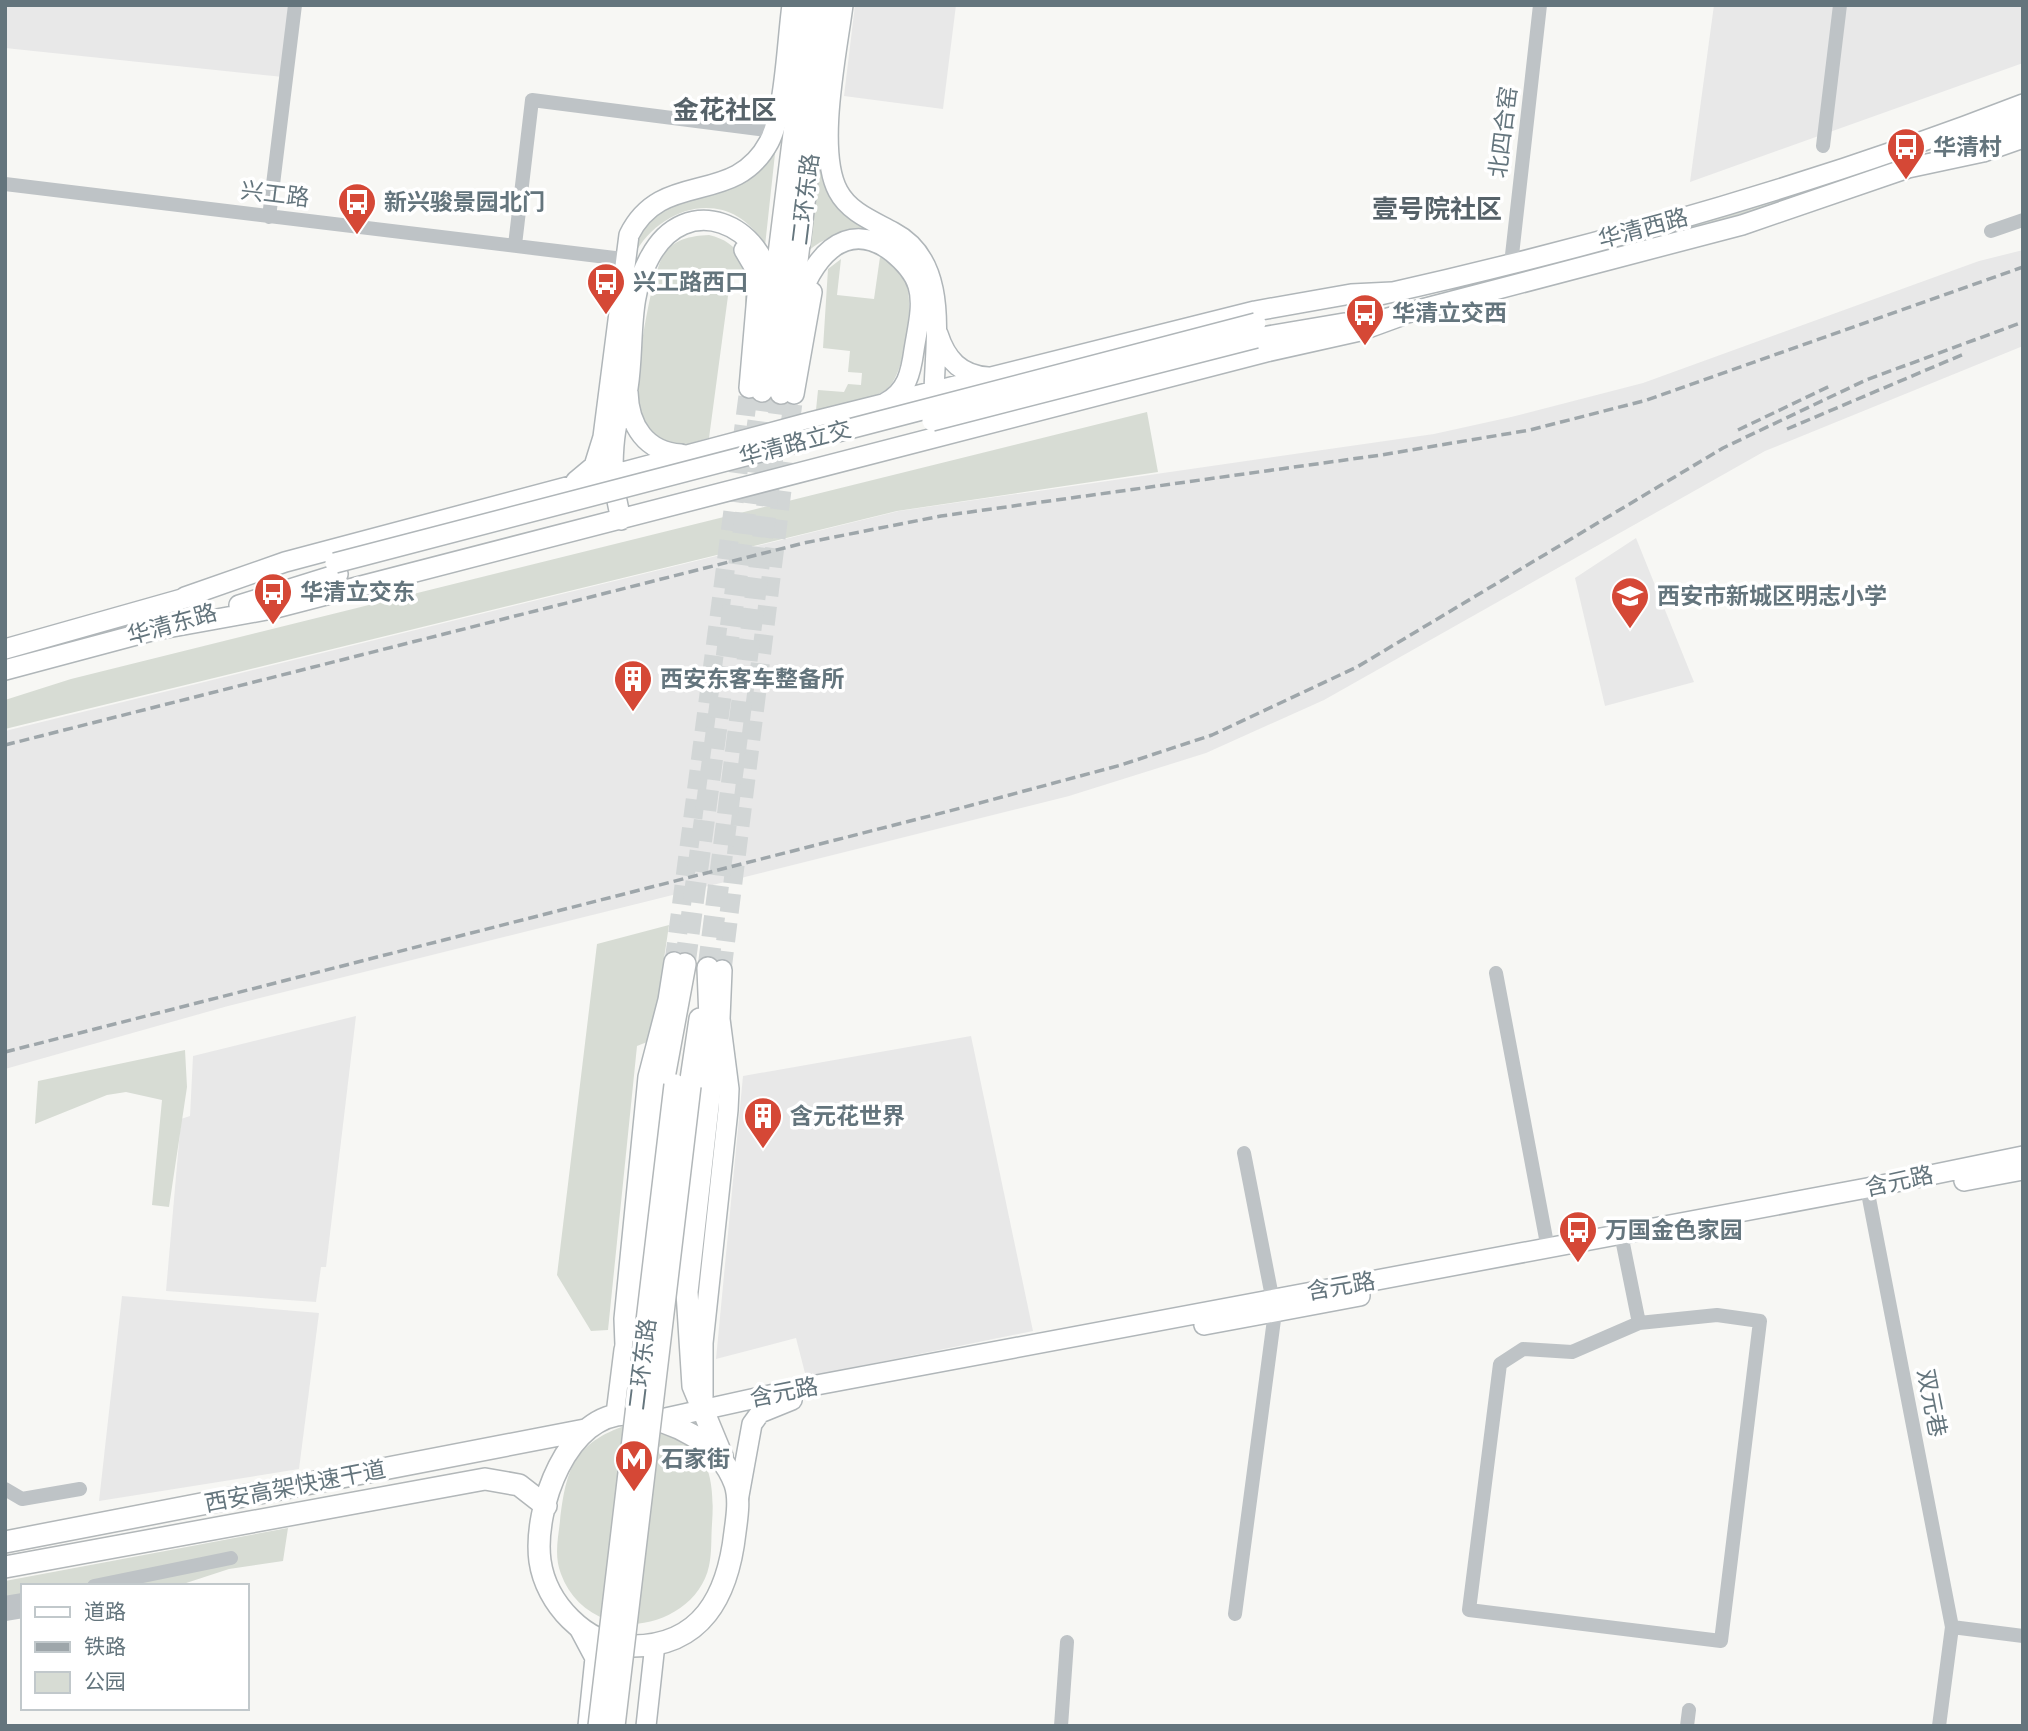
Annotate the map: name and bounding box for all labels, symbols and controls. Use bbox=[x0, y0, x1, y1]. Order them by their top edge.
street label: 北四合窑 bbox=[1484, 85, 1523, 179]
district label: 金花社区 bbox=[673, 96, 777, 127]
bus stop icon: 华清村 bbox=[1885, 126, 1927, 181]
place label: 华清村 bbox=[1933, 134, 2002, 162]
street label: 二环东路 bbox=[786, 152, 825, 246]
street label: 兴工路 bbox=[239, 177, 311, 213]
bus stop icon: 新兴骏景园北门 bbox=[336, 181, 378, 236]
place label: 新兴骏景园北门 bbox=[384, 189, 545, 217]
district label: 壹号院社区 bbox=[1372, 195, 1502, 226]
street label: 华清西路 bbox=[1595, 204, 1691, 254]
bus stop icon: 兴工路西口 bbox=[585, 261, 627, 316]
place label: 兴工路西口 bbox=[633, 269, 748, 297]
bus stop icon: 华清立交西 bbox=[1344, 292, 1386, 347]
place label: 华清立交西 bbox=[1392, 300, 1507, 328]
street label: 华清路立交 bbox=[736, 416, 854, 472]
bus stop icon: 华清立交东 bbox=[252, 571, 294, 626]
school or university icon: 西安市新城区明志小学 bbox=[1609, 575, 1651, 630]
place label: 华清立交东 bbox=[300, 579, 415, 607]
place label: 西安市新城区明志小学 bbox=[1657, 583, 1887, 611]
street label: 华清东路 bbox=[124, 599, 220, 651]
building icon: 西安东客车整备所 bbox=[612, 658, 654, 713]
place label: 西安东客车整备所 bbox=[660, 666, 844, 694]
building icon: 含元花世界 bbox=[742, 1095, 784, 1150]
place label: 含元花世界 bbox=[790, 1103, 905, 1131]
street label: 含元路 bbox=[1863, 1161, 1936, 1203]
bus stop icon: 万国金色家园 bbox=[1557, 1209, 1599, 1264]
place label: 万国金色家园 bbox=[1605, 1217, 1743, 1245]
street label: 含元路 bbox=[1305, 1267, 1378, 1307]
street label: 二环东路 bbox=[623, 1317, 662, 1411]
street label: 双元巷 bbox=[1911, 1367, 1951, 1440]
street label: 含元路 bbox=[748, 1373, 821, 1413]
metro station icon: 石家街 bbox=[613, 1438, 655, 1493]
place label: 石家街 bbox=[661, 1446, 730, 1474]
street label: 西安高架快速干道 bbox=[202, 1456, 388, 1518]
legend bbox=[21, 1584, 248, 1710]
text: 道路 bbox=[84, 1600, 126, 1625]
text: 铁路 bbox=[84, 1635, 126, 1660]
text: 公园 bbox=[84, 1670, 126, 1695]

